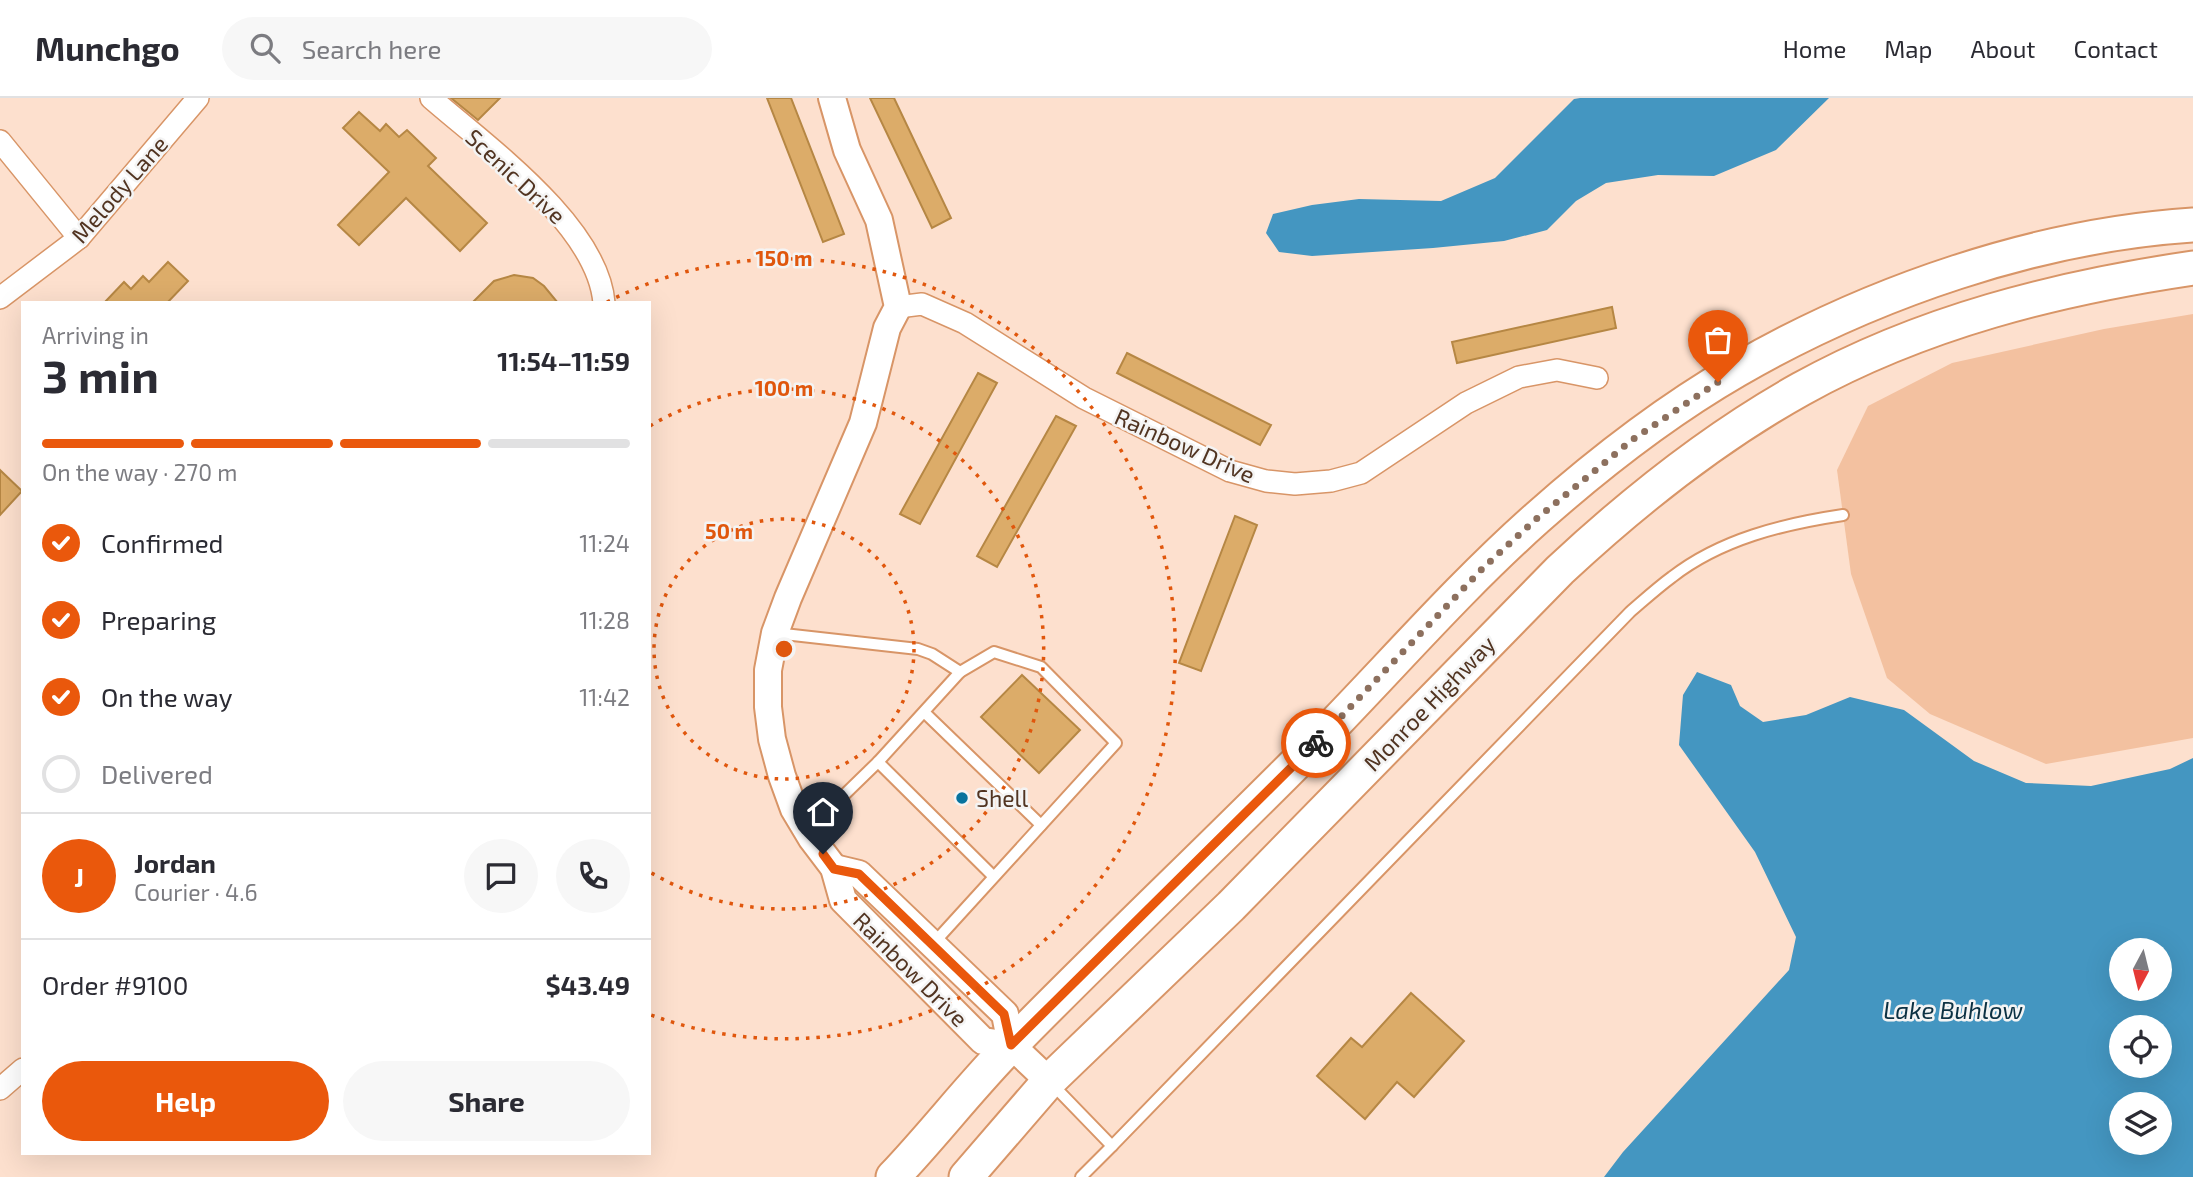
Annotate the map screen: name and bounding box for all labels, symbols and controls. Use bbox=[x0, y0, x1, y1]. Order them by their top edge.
search box bbox=[222, 17, 712, 80]
text: Munchgo bbox=[35, 28, 180, 68]
icon: search bbox=[246, 29, 284, 67]
text: Search here bbox=[302, 33, 441, 64]
text: Home bbox=[1783, 34, 1846, 63]
text: Map bbox=[1884, 34, 1932, 63]
text: About bbox=[1970, 34, 2036, 63]
text: Contact bbox=[2074, 34, 2158, 63]
street label: Scenic Drive bbox=[460, 123, 572, 229]
street label: Melody Lane bbox=[65, 130, 173, 248]
text: 150 m bbox=[756, 245, 812, 270]
pin bbox=[1688, 310, 1748, 382]
text: Arriving in bbox=[42, 321, 149, 349]
icon: bag bbox=[1699, 321, 1737, 359]
text: 11:54–11:59 bbox=[497, 345, 630, 376]
text: 3 min bbox=[42, 347, 159, 402]
text: 100 m bbox=[755, 375, 813, 400]
street label: Rainbow Drive bbox=[1111, 402, 1259, 488]
text: On the way · 270 m bbox=[42, 458, 237, 486]
text: 50 m bbox=[705, 518, 753, 543]
icon: check bbox=[42, 524, 80, 562]
text: Confirmed bbox=[101, 527, 224, 558]
text: 11:24 bbox=[579, 529, 630, 557]
icon: check bbox=[42, 601, 80, 639]
text: Preparing bbox=[101, 604, 216, 635]
text: 11:28 bbox=[579, 606, 630, 634]
street label: Monroe Highway bbox=[1357, 630, 1501, 776]
centre of rings bbox=[772, 637, 796, 661]
icon: check bbox=[42, 678, 80, 716]
text: On the way bbox=[101, 681, 232, 712]
text: 11:42 bbox=[579, 683, 630, 711]
courier bbox=[1281, 708, 1351, 778]
icon: bike bbox=[1297, 724, 1335, 762]
text: Delivered bbox=[101, 758, 213, 789]
pin bbox=[793, 782, 853, 854]
place label: Shell bbox=[976, 784, 1028, 812]
marker: Shell bbox=[954, 790, 970, 806]
icon: home bbox=[804, 793, 842, 831]
button: chat bbox=[464, 839, 538, 913]
button: phone bbox=[556, 839, 630, 913]
text: Jordan bbox=[134, 847, 216, 878]
text: J bbox=[74, 861, 84, 892]
text: Courier · 4.6 bbox=[134, 878, 258, 906]
street label: Rainbow Drive bbox=[848, 906, 974, 1032]
north arrow bbox=[2109, 938, 2172, 1001]
map controls bbox=[2109, 938, 2172, 1155]
text: Order #9100 bbox=[42, 969, 188, 1000]
text: $43.49 bbox=[545, 969, 630, 1000]
water label: Lake Buhlow bbox=[1883, 995, 2023, 1024]
button: locate bbox=[2109, 1015, 2172, 1078]
button: Help bbox=[42, 1061, 329, 1141]
button: Share bbox=[343, 1061, 630, 1141]
button: layers bbox=[2109, 1092, 2172, 1155]

